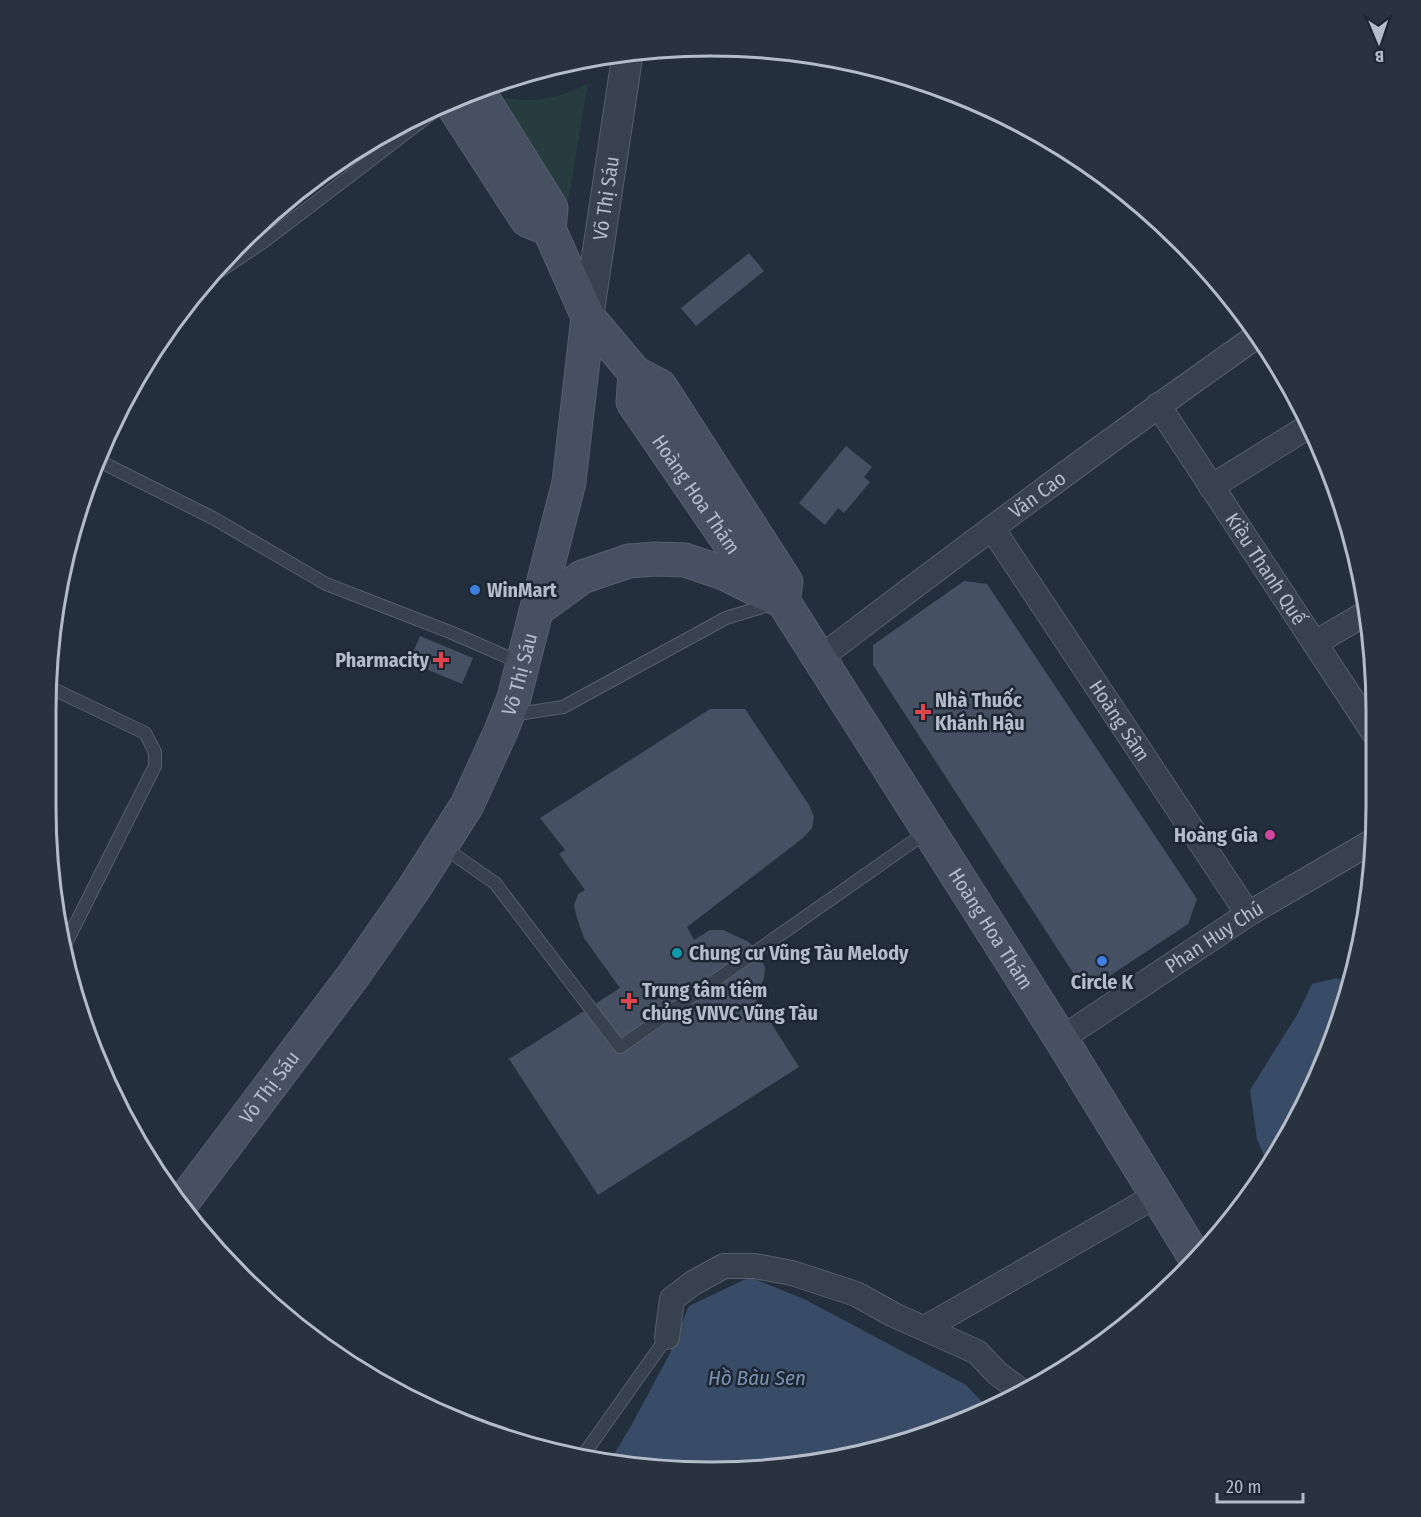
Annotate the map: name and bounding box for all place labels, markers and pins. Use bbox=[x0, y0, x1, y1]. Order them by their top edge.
place label: WinMart bbox=[487, 578, 558, 602]
marker: WinMart bbox=[468, 583, 482, 597]
place label: Pharmacity bbox=[335, 648, 429, 672]
marker: Pharmacity bbox=[434, 653, 448, 667]
place label: Nhà Thuốc Khánh Hậu bbox=[935, 687, 1025, 735]
marker: Nhà Thuốc Khánh Hậu bbox=[916, 705, 930, 719]
place label: Hoàng Gia bbox=[1174, 823, 1258, 847]
marker: Hoàng Gia bbox=[1263, 828, 1277, 842]
place label: Chung cư Vũng Tàu Melody bbox=[689, 941, 909, 965]
marker: Chung cư Vũng Tàu Melody bbox=[670, 946, 684, 960]
marker: Circle K bbox=[1095, 954, 1109, 968]
place label: Circle K bbox=[1071, 970, 1134, 994]
place label: Trung tâm tiêm chủng VNVC Vũng Tàu bbox=[642, 978, 818, 1025]
marker: Trung tâm tiêm chủng VNVC Vũng Tàu bbox=[620, 992, 638, 1010]

